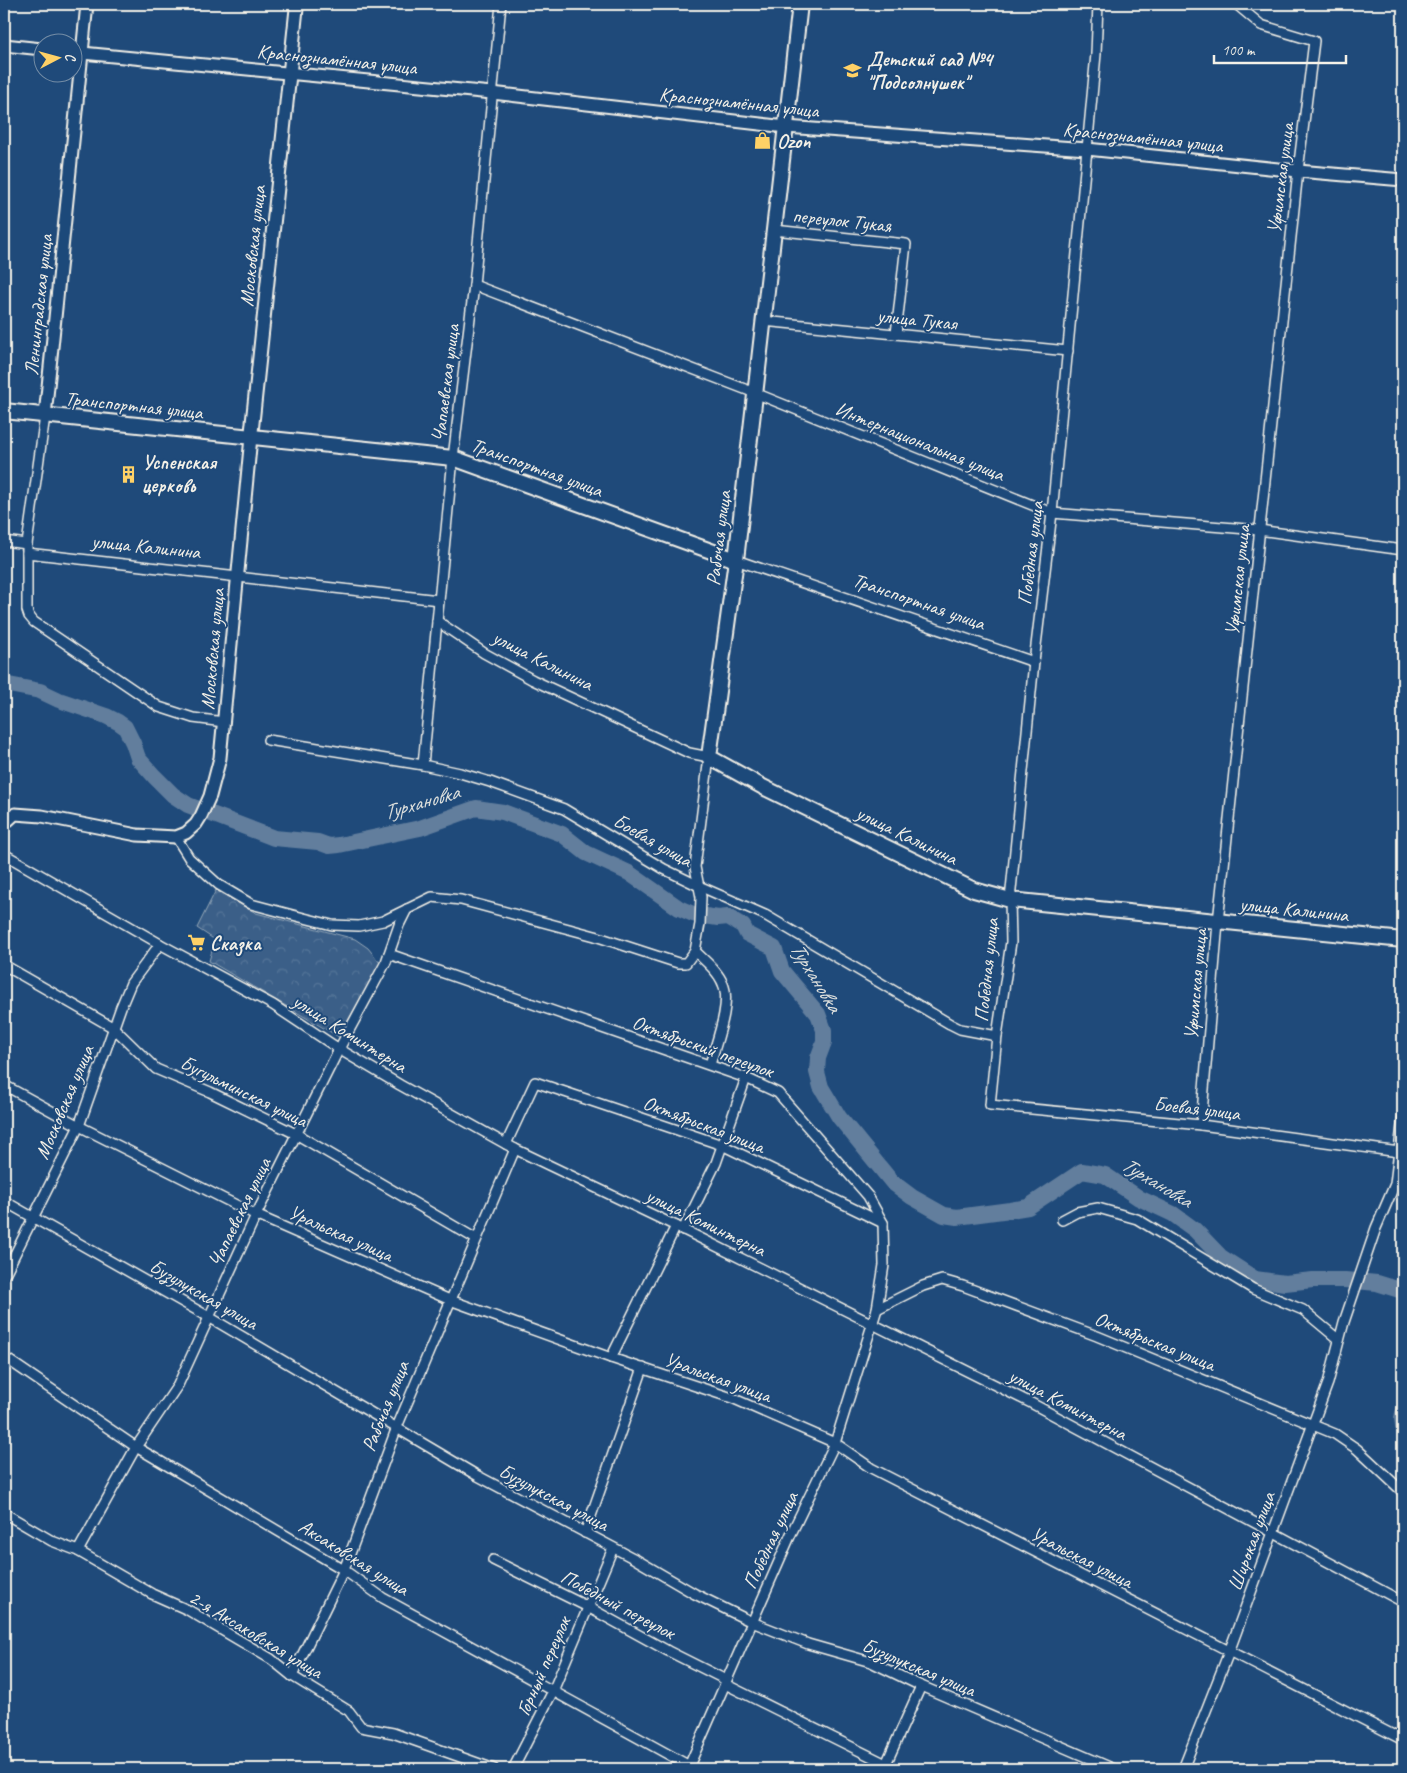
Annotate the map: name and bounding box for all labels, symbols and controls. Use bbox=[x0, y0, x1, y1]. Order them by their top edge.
north arrow bbox=[32, 32, 82, 82]
scale bar bbox=[1214, 32, 1347, 64]
street label: Краснознамённая улица bbox=[256, 39, 420, 82]
text: 100 m bbox=[1222, 41, 1256, 60]
place label: Детский сад №4 "Подсолнушек" bbox=[867, 47, 995, 95]
text: С bbox=[62, 52, 79, 63]
school or university icon: Детский сад №4 "Подсолнушек" bbox=[843, 61, 863, 81]
street label: Краснознамённая улица bbox=[658, 82, 822, 125]
street label: Краснознамённая улица bbox=[1062, 117, 1226, 160]
street label: Уфимская улица bbox=[1261, 120, 1300, 235]
place label: Ozon bbox=[777, 129, 811, 154]
shop icon: Ozon bbox=[753, 131, 773, 151]
street label: Московская улица bbox=[234, 183, 271, 308]
street label: переулок Тукая bbox=[791, 203, 893, 238]
street label: Ленинградская улица bbox=[19, 231, 59, 377]
street label: улица Тукая bbox=[875, 303, 960, 336]
street label: Чапаевская улица bbox=[426, 321, 465, 443]
street label: Транспортная улица bbox=[64, 386, 205, 425]
street label: Интернациональная улица bbox=[832, 396, 1009, 487]
street label: Транспортная улица bbox=[468, 432, 607, 503]
place label: Успенская церковь bbox=[142, 450, 217, 498]
building icon: Успенская церковь bbox=[118, 464, 138, 484]
street label: Рабочая улица bbox=[700, 488, 737, 587]
street label: Победная улица bbox=[1012, 499, 1049, 606]
street label: Уфимская улица bbox=[1219, 522, 1256, 637]
street label: улица Калинина bbox=[89, 528, 203, 565]
street label: Транспортная улица bbox=[849, 567, 989, 636]
street label: Московская улица bbox=[195, 586, 230, 710]
street label: улица Калинина bbox=[488, 624, 598, 697]
water label: Турхановка bbox=[380, 778, 464, 825]
street label: улица Калинина bbox=[851, 800, 962, 871]
street label: Боевая улица bbox=[609, 808, 698, 874]
street label: улица Калинина bbox=[1237, 891, 1351, 928]
street label: Победная улица bbox=[969, 916, 1005, 1023]
street label: Уфимская улица bbox=[1178, 926, 1213, 1040]
place label: Сказка bbox=[210, 931, 262, 957]
supermarket icon: Сказка bbox=[186, 933, 206, 953]
water label: Турхановка bbox=[784, 937, 849, 1018]
street label: улица Коминтерна bbox=[287, 988, 413, 1079]
street label: Октябрьский переулок bbox=[629, 1009, 778, 1084]
street label: Московская улица bbox=[29, 1040, 100, 1163]
street label: Бугульминская улица bbox=[176, 1050, 313, 1134]
street label: Октябрьская улица bbox=[640, 1090, 770, 1160]
street label: Боевая улица bbox=[1152, 1091, 1243, 1126]
water label: Турхановка bbox=[1117, 1151, 1199, 1214]
street label: Чапаевская улица bbox=[202, 1152, 277, 1271]
street label: улица Коминтерна bbox=[641, 1182, 771, 1263]
street label: Уральская улица bbox=[285, 1199, 398, 1268]
street label: Бузулукская улица bbox=[145, 1253, 264, 1337]
street label: Октябрьская улица bbox=[1091, 1306, 1220, 1378]
street label: Уральская улица bbox=[661, 1347, 776, 1409]
street label: Рабочая улица bbox=[356, 1356, 415, 1455]
street label: улица Коминтерна bbox=[1004, 1362, 1132, 1447]
street label: Бузулукская улица bbox=[494, 1458, 615, 1539]
street label: Победная улица bbox=[737, 1487, 804, 1593]
street label: Широкая улица bbox=[1222, 1487, 1281, 1594]
street label: Аксаковская улица bbox=[294, 1514, 415, 1602]
street label: Уральская улица bbox=[1027, 1521, 1139, 1595]
street label: Победный переулок bbox=[556, 1564, 681, 1646]
street label: 2-я Аксаковская улица bbox=[184, 1585, 329, 1685]
street label: Горный переулок bbox=[511, 1611, 577, 1720]
street label: Бузулукская улица bbox=[858, 1632, 981, 1704]

